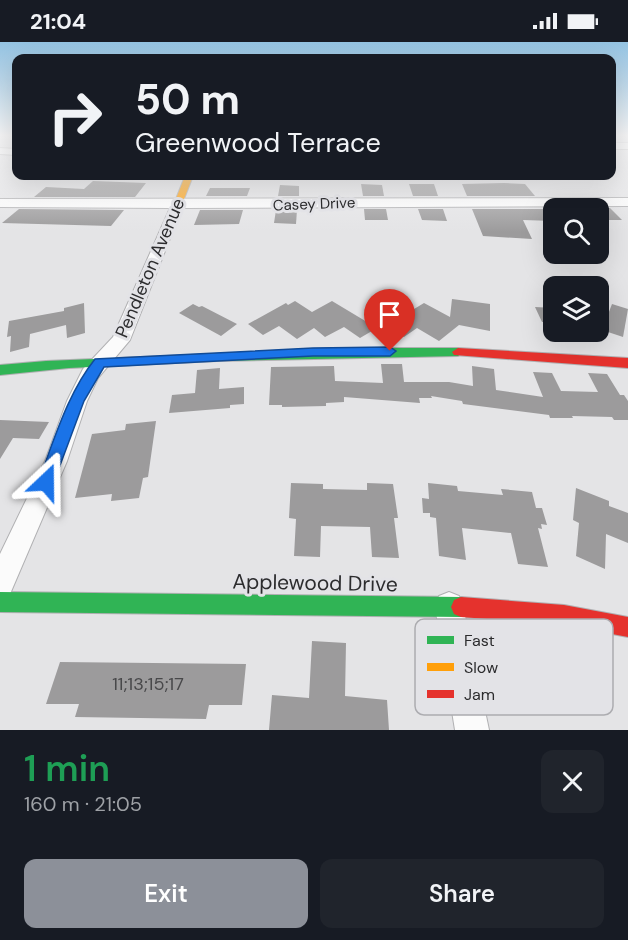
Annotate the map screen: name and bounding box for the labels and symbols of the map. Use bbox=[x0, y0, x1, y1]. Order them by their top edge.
street label: Casey Drive bbox=[272, 193, 356, 215]
street label: Pendleton Avenue bbox=[110, 195, 190, 341]
pin bbox=[364, 289, 415, 351]
position arrow bbox=[14, 450, 78, 514]
street label: Applewood Drive bbox=[232, 568, 398, 598]
legend bbox=[415, 619, 613, 715]
text: Fast bbox=[464, 630, 495, 651]
text: Slow bbox=[464, 657, 498, 678]
house number: 11;13;15;17 bbox=[112, 672, 184, 696]
text: Jam bbox=[464, 684, 495, 705]

